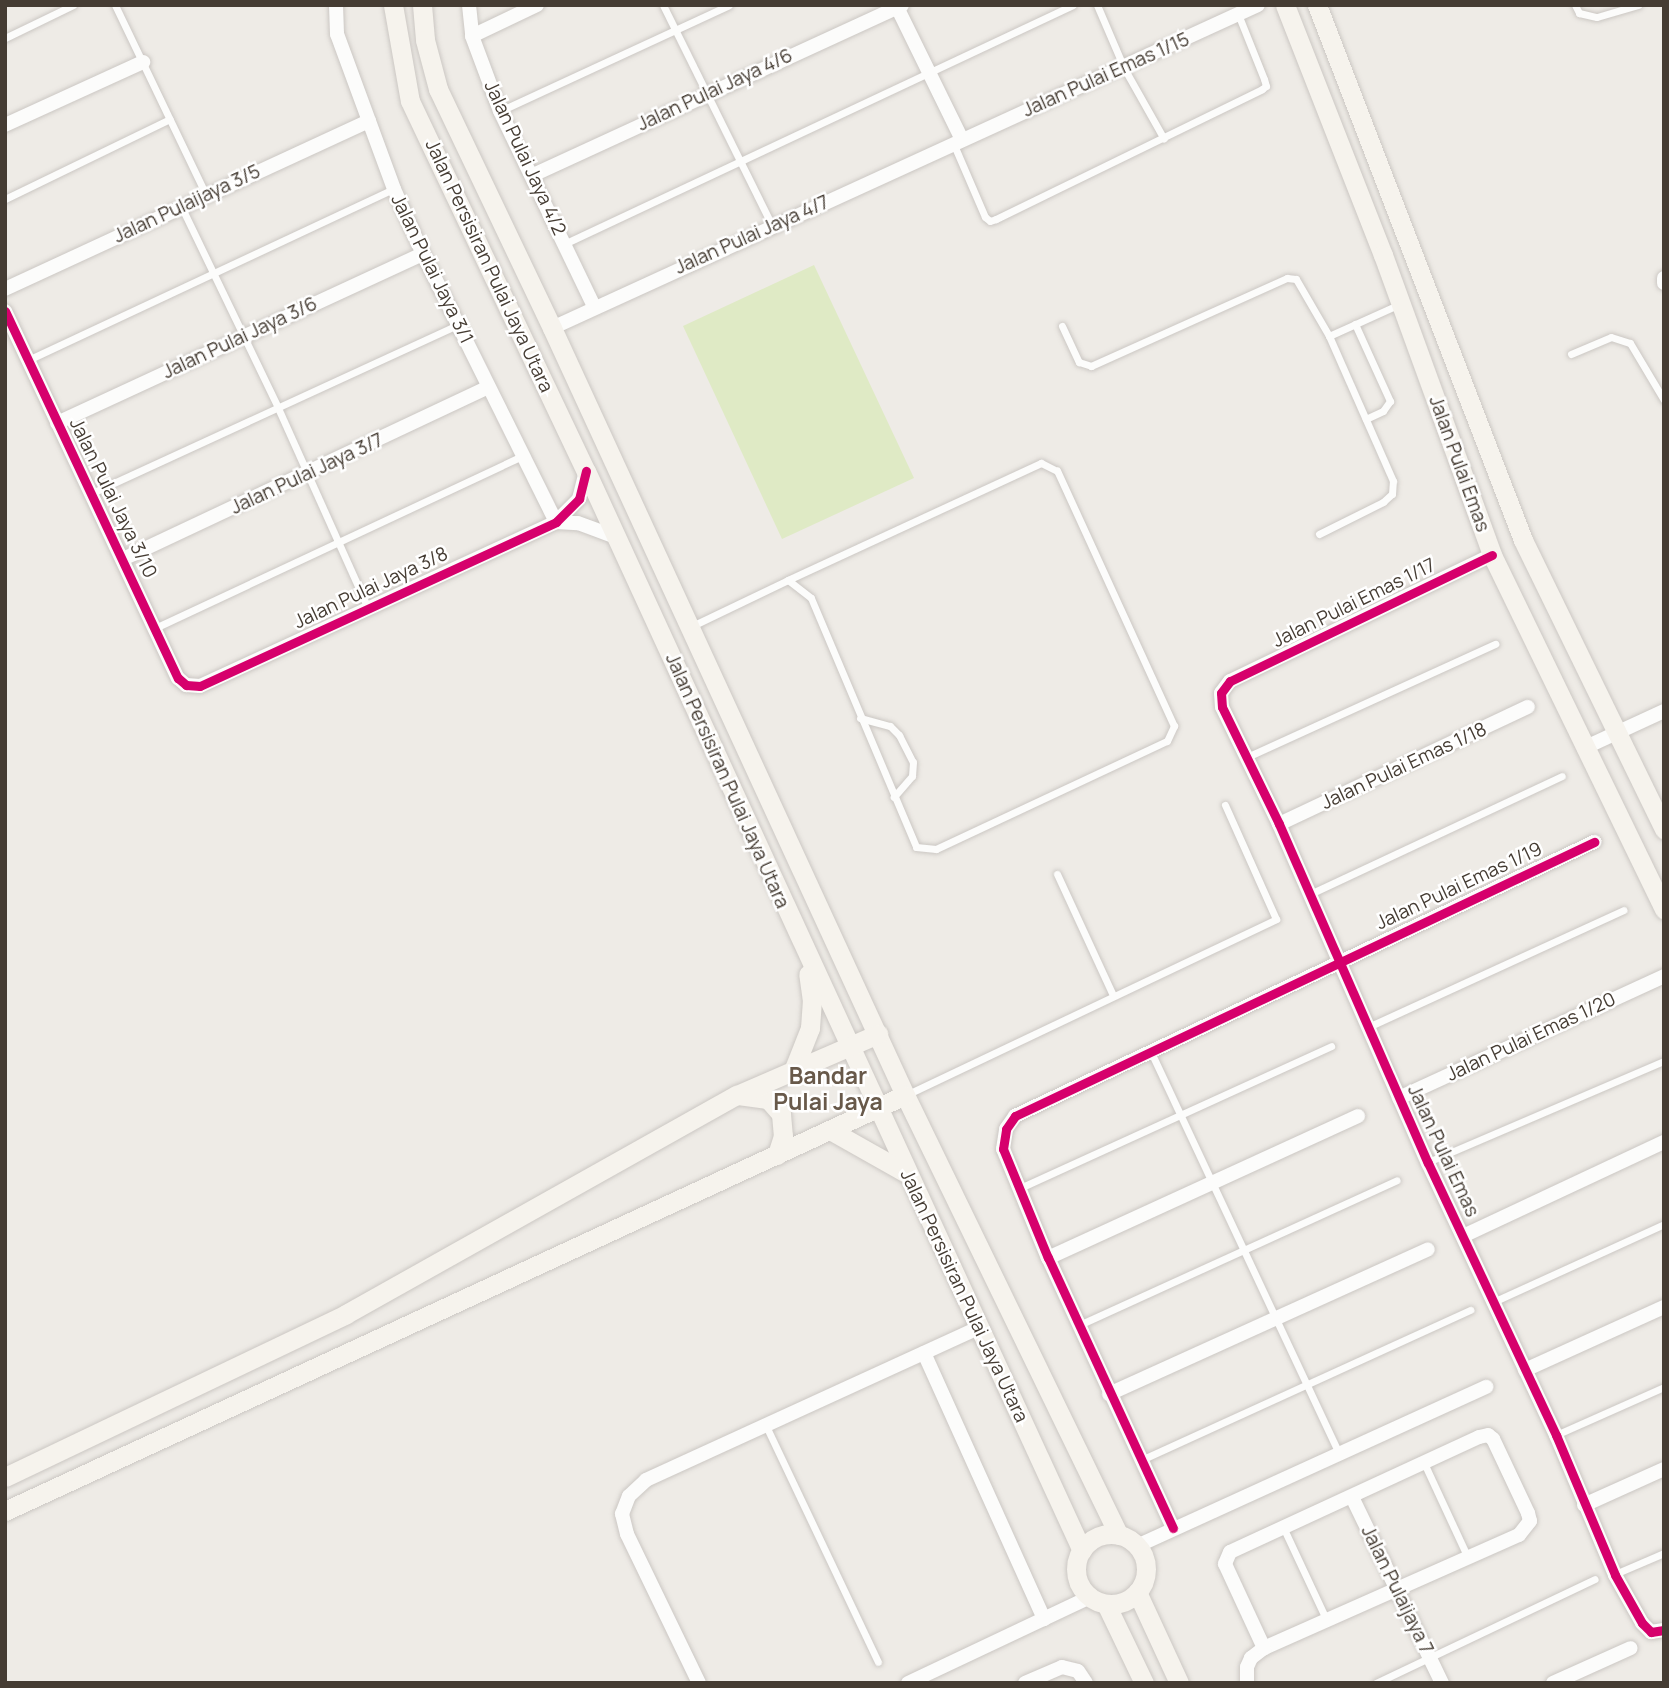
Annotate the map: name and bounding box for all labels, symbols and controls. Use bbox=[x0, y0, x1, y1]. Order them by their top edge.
street label: Jalan Pulai Emas 1/15 bbox=[1019, 28, 1193, 122]
street label: Jalan Pulai Jaya 4/6 bbox=[634, 44, 796, 136]
street label: Jalan Pulai Jaya 4/2 bbox=[479, 77, 571, 239]
street label: Jalan Persisiran Pulai Jaya Utara bbox=[420, 136, 558, 396]
street label: Jalan Pulaijaya 3/5 bbox=[110, 160, 264, 248]
street label: Jalan Pulai Jaya 3/1 bbox=[386, 191, 478, 347]
street label: Jalan Pulai Jaya 4/7 bbox=[671, 191, 833, 279]
street label: Jalan Pulai Jaya 3/6 bbox=[159, 292, 321, 384]
street label: Jalan Pulai Emas bbox=[1424, 393, 1494, 535]
street label: Jalan Pulai Jaya 3/10 bbox=[64, 414, 162, 582]
street label: Jalan Pulai Jaya 3/7 bbox=[227, 429, 387, 519]
street label: Jalan Pulai Jaya 3/8 bbox=[290, 542, 452, 634]
street label: Jalan Pulai Emas 1/17 bbox=[1269, 554, 1439, 652]
street label: Jalan Persisiran Pulai Jaya Utara bbox=[660, 650, 794, 912]
street label: Jalan Pulai Emas 1/18 bbox=[1318, 718, 1490, 814]
street label: Jalan Pulai Emas 1/19 bbox=[1372, 837, 1546, 935]
street label: Jalan Pulai Emas 1/20 bbox=[1443, 988, 1619, 1086]
district label: Bandar Pulai Jaya bbox=[773, 1061, 883, 1115]
street label: Jalan Pulai Emas bbox=[1402, 1081, 1484, 1221]
street label: Jalan Persisiran Pulai Jaya Utara bbox=[895, 1166, 1033, 1426]
street label: Jalan Pulaijaya 7 bbox=[1356, 1522, 1438, 1658]

